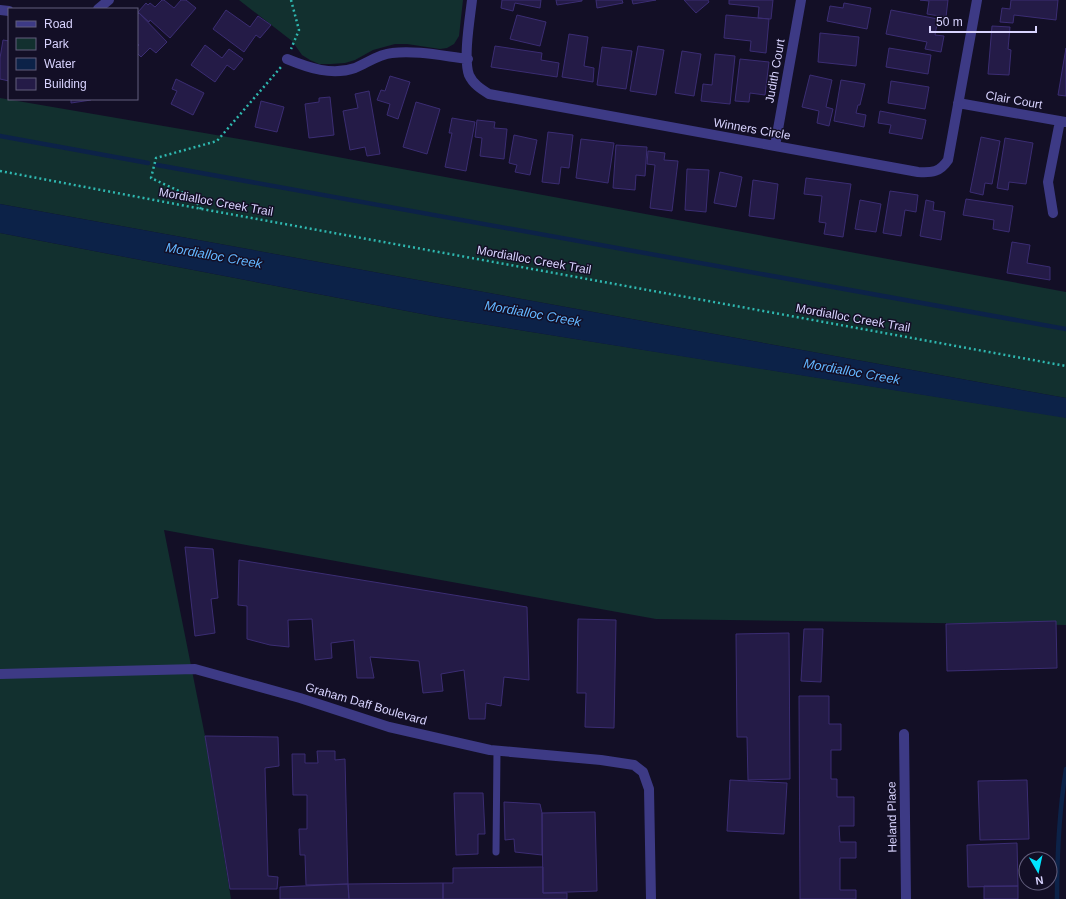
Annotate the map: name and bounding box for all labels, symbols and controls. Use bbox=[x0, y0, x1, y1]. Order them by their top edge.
legend bbox=[8, 8, 138, 100]
scale bar bbox=[930, 8, 1036, 34]
text: 50 m bbox=[936, 15, 963, 29]
text: Road bbox=[44, 17, 73, 31]
text: Park bbox=[44, 37, 70, 51]
street label: Judith Court bbox=[762, 37, 788, 104]
text: Water bbox=[44, 57, 76, 71]
text: Building bbox=[44, 77, 87, 91]
street label: Clair Court bbox=[985, 88, 1044, 112]
street label: Winners Circle bbox=[712, 115, 792, 143]
street label: Mordialloc Creek Trail bbox=[158, 185, 274, 219]
water label: Mordialloc Creek bbox=[165, 240, 265, 272]
street label: Mordialloc Creek Trail bbox=[476, 243, 592, 277]
water label: Mordialloc Creek bbox=[484, 298, 584, 330]
street label: Mordialloc Creek Trail bbox=[795, 301, 911, 335]
water label: Mordialloc Creek bbox=[803, 356, 903, 388]
street label: Graham Daff Boulevard bbox=[304, 680, 428, 728]
street label: Heland Place bbox=[884, 781, 900, 853]
north arrow bbox=[1018, 851, 1058, 891]
text: N bbox=[1035, 874, 1044, 887]

